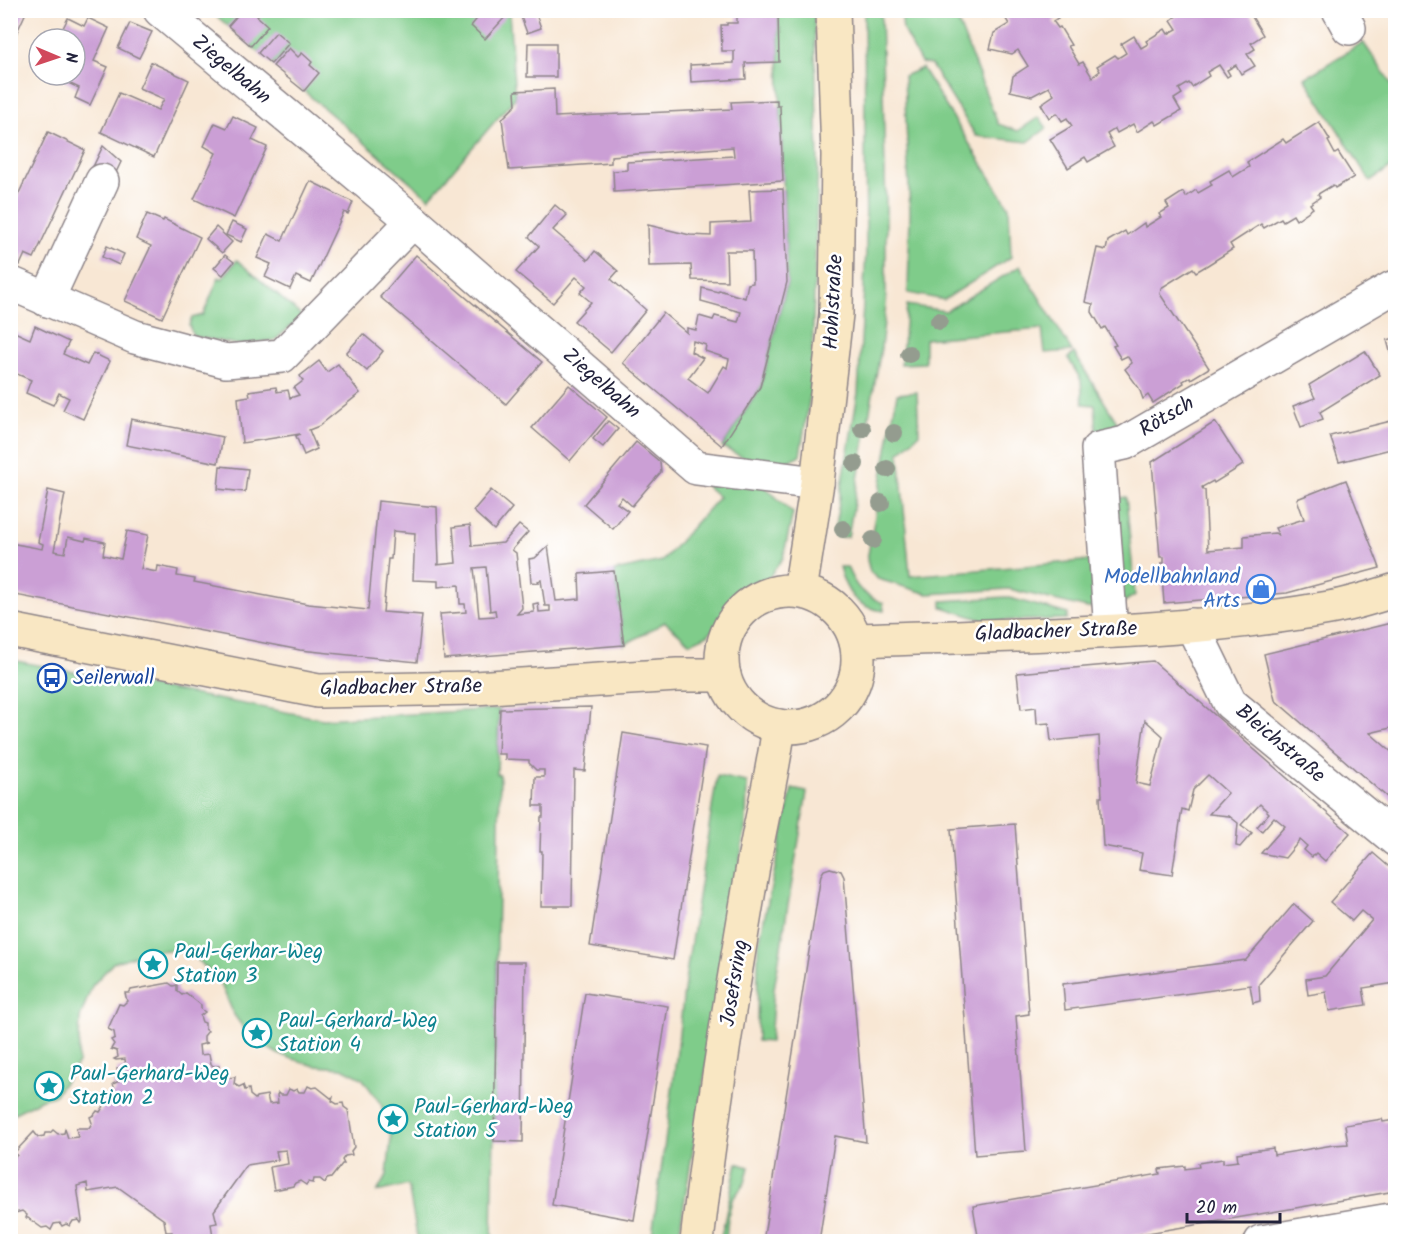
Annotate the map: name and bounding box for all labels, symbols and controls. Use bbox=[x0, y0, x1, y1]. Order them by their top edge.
north arrow bbox=[27, 27, 87, 87]
street label: Ziegelbahn bbox=[184, 27, 278, 113]
text: N bbox=[58, 52, 83, 63]
street label: Hohlstraße bbox=[815, 253, 853, 351]
street label: Ziegelbahn bbox=[554, 340, 648, 428]
street label: Rötsch bbox=[1133, 388, 1201, 446]
place label: Modellbahnland Arts bbox=[1104, 561, 1241, 618]
shop icon: Modellbahnland Arts bbox=[1245, 573, 1277, 605]
street label: Gladbacher Straße bbox=[974, 613, 1138, 651]
bus stop icon: Seilerwall bbox=[36, 662, 68, 694]
place label: Seilerwall bbox=[73, 662, 154, 695]
street label: Gladbacher Straße bbox=[320, 670, 483, 706]
street label: Bleichstraße bbox=[1228, 696, 1333, 792]
place label: Paul-Gerhar-Weg Station 3 bbox=[174, 936, 323, 993]
street label: Josefsring bbox=[712, 937, 758, 1029]
place icon: Paul-Gerhar-Weg Station 3 bbox=[137, 948, 169, 980]
place label: Paul-Gerhard-Weg Station 4 bbox=[278, 1005, 437, 1062]
place icon: Paul-Gerhard-Weg Station 4 bbox=[241, 1017, 273, 1049]
place label: Paul-Gerhard-Weg Station 2 bbox=[70, 1058, 229, 1115]
place icon: Paul-Gerhard-Weg Station 2 bbox=[33, 1070, 65, 1102]
place label: Paul-Gerhard-Weg Station 5 bbox=[414, 1091, 573, 1148]
place icon: Paul-Gerhard-Weg Station 5 bbox=[377, 1103, 409, 1135]
scale bar bbox=[1187, 1186, 1280, 1224]
text: 20 m bbox=[1196, 1194, 1237, 1223]

